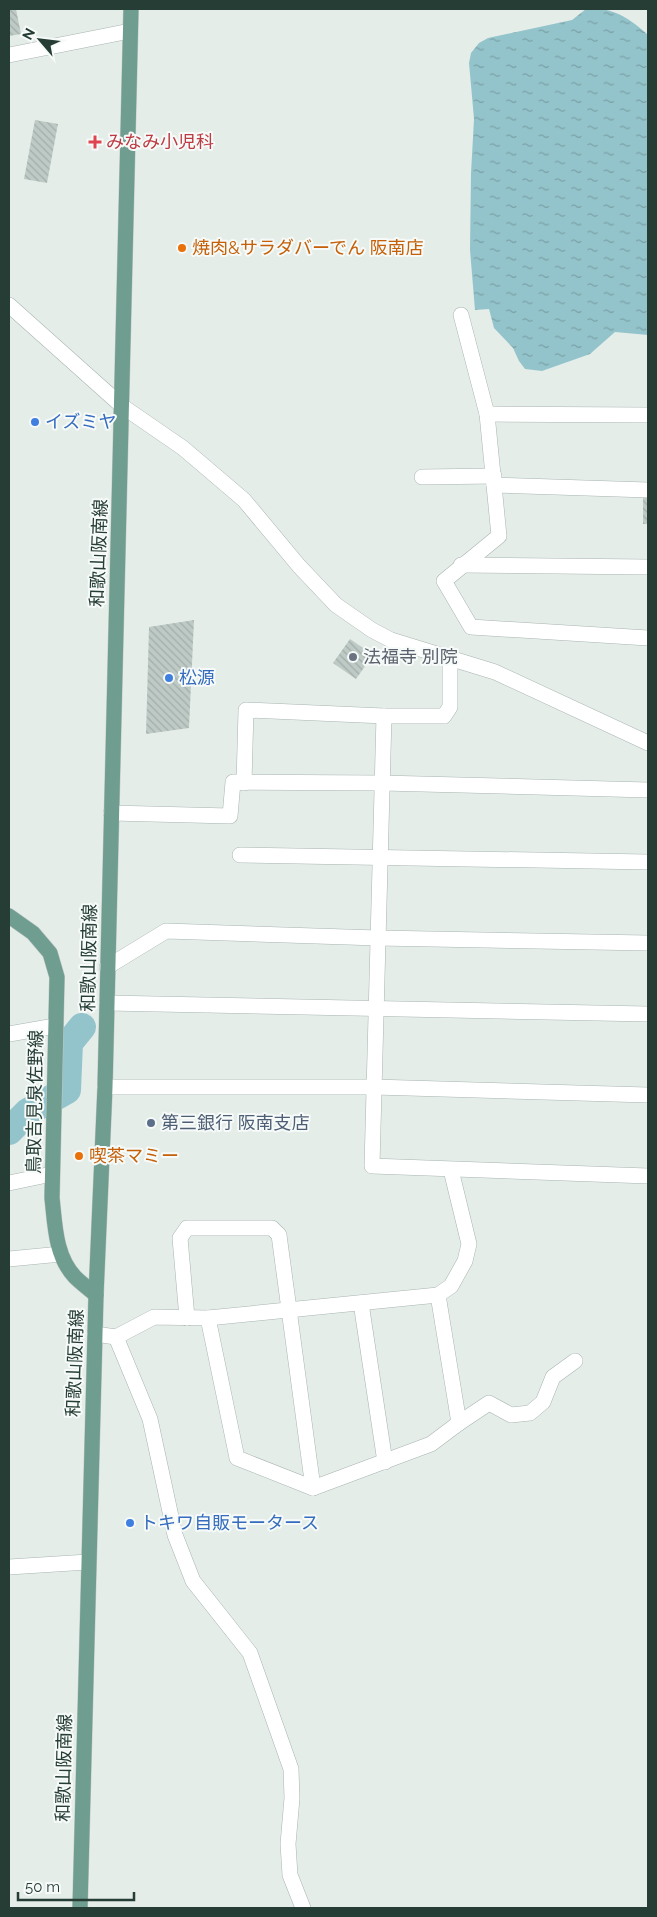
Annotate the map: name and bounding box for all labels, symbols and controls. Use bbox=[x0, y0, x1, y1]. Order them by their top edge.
north arrow bbox=[15, 15, 65, 65]
text: N bbox=[19, 25, 38, 42]
place label: みなみ小児科 bbox=[106, 131, 214, 152]
marker: みなみ小児科 bbox=[88, 135, 102, 149]
place label: 焼肉&サラダバーでん 阪南店 bbox=[192, 237, 424, 258]
marker: 焼肉&サラダバーでん 阪南店 bbox=[176, 242, 188, 254]
place label: イズミヤ bbox=[45, 411, 116, 432]
marker: イズミヤ bbox=[29, 416, 41, 428]
street label: 和歌山阪南線 bbox=[86, 499, 111, 607]
place label: 法福寺 別院 bbox=[363, 646, 458, 667]
marker: 法福寺 別院 bbox=[347, 651, 359, 663]
place label: 松源 bbox=[179, 667, 215, 688]
marker: 松源 bbox=[163, 672, 175, 684]
street label: 和歌山阪南線 bbox=[77, 904, 100, 1012]
street label: 鳥取吉見泉佐野線 bbox=[23, 1030, 46, 1174]
place label: 第三銀行 阪南支店 bbox=[161, 1112, 310, 1133]
marker: 第三銀行 阪南支店 bbox=[145, 1117, 157, 1129]
place label: 喫茶マミー bbox=[89, 1145, 179, 1166]
marker: 喫茶マミー bbox=[73, 1150, 85, 1162]
street label: 和歌山阪南線 bbox=[62, 1309, 87, 1417]
place label: トキワ自販モータース bbox=[140, 1512, 319, 1533]
marker: トキワ自販モータース bbox=[124, 1517, 136, 1529]
street label: 和歌山阪南線 bbox=[52, 1714, 75, 1822]
scale bar bbox=[18, 1870, 134, 1902]
text: 50 m bbox=[25, 1878, 60, 1896]

